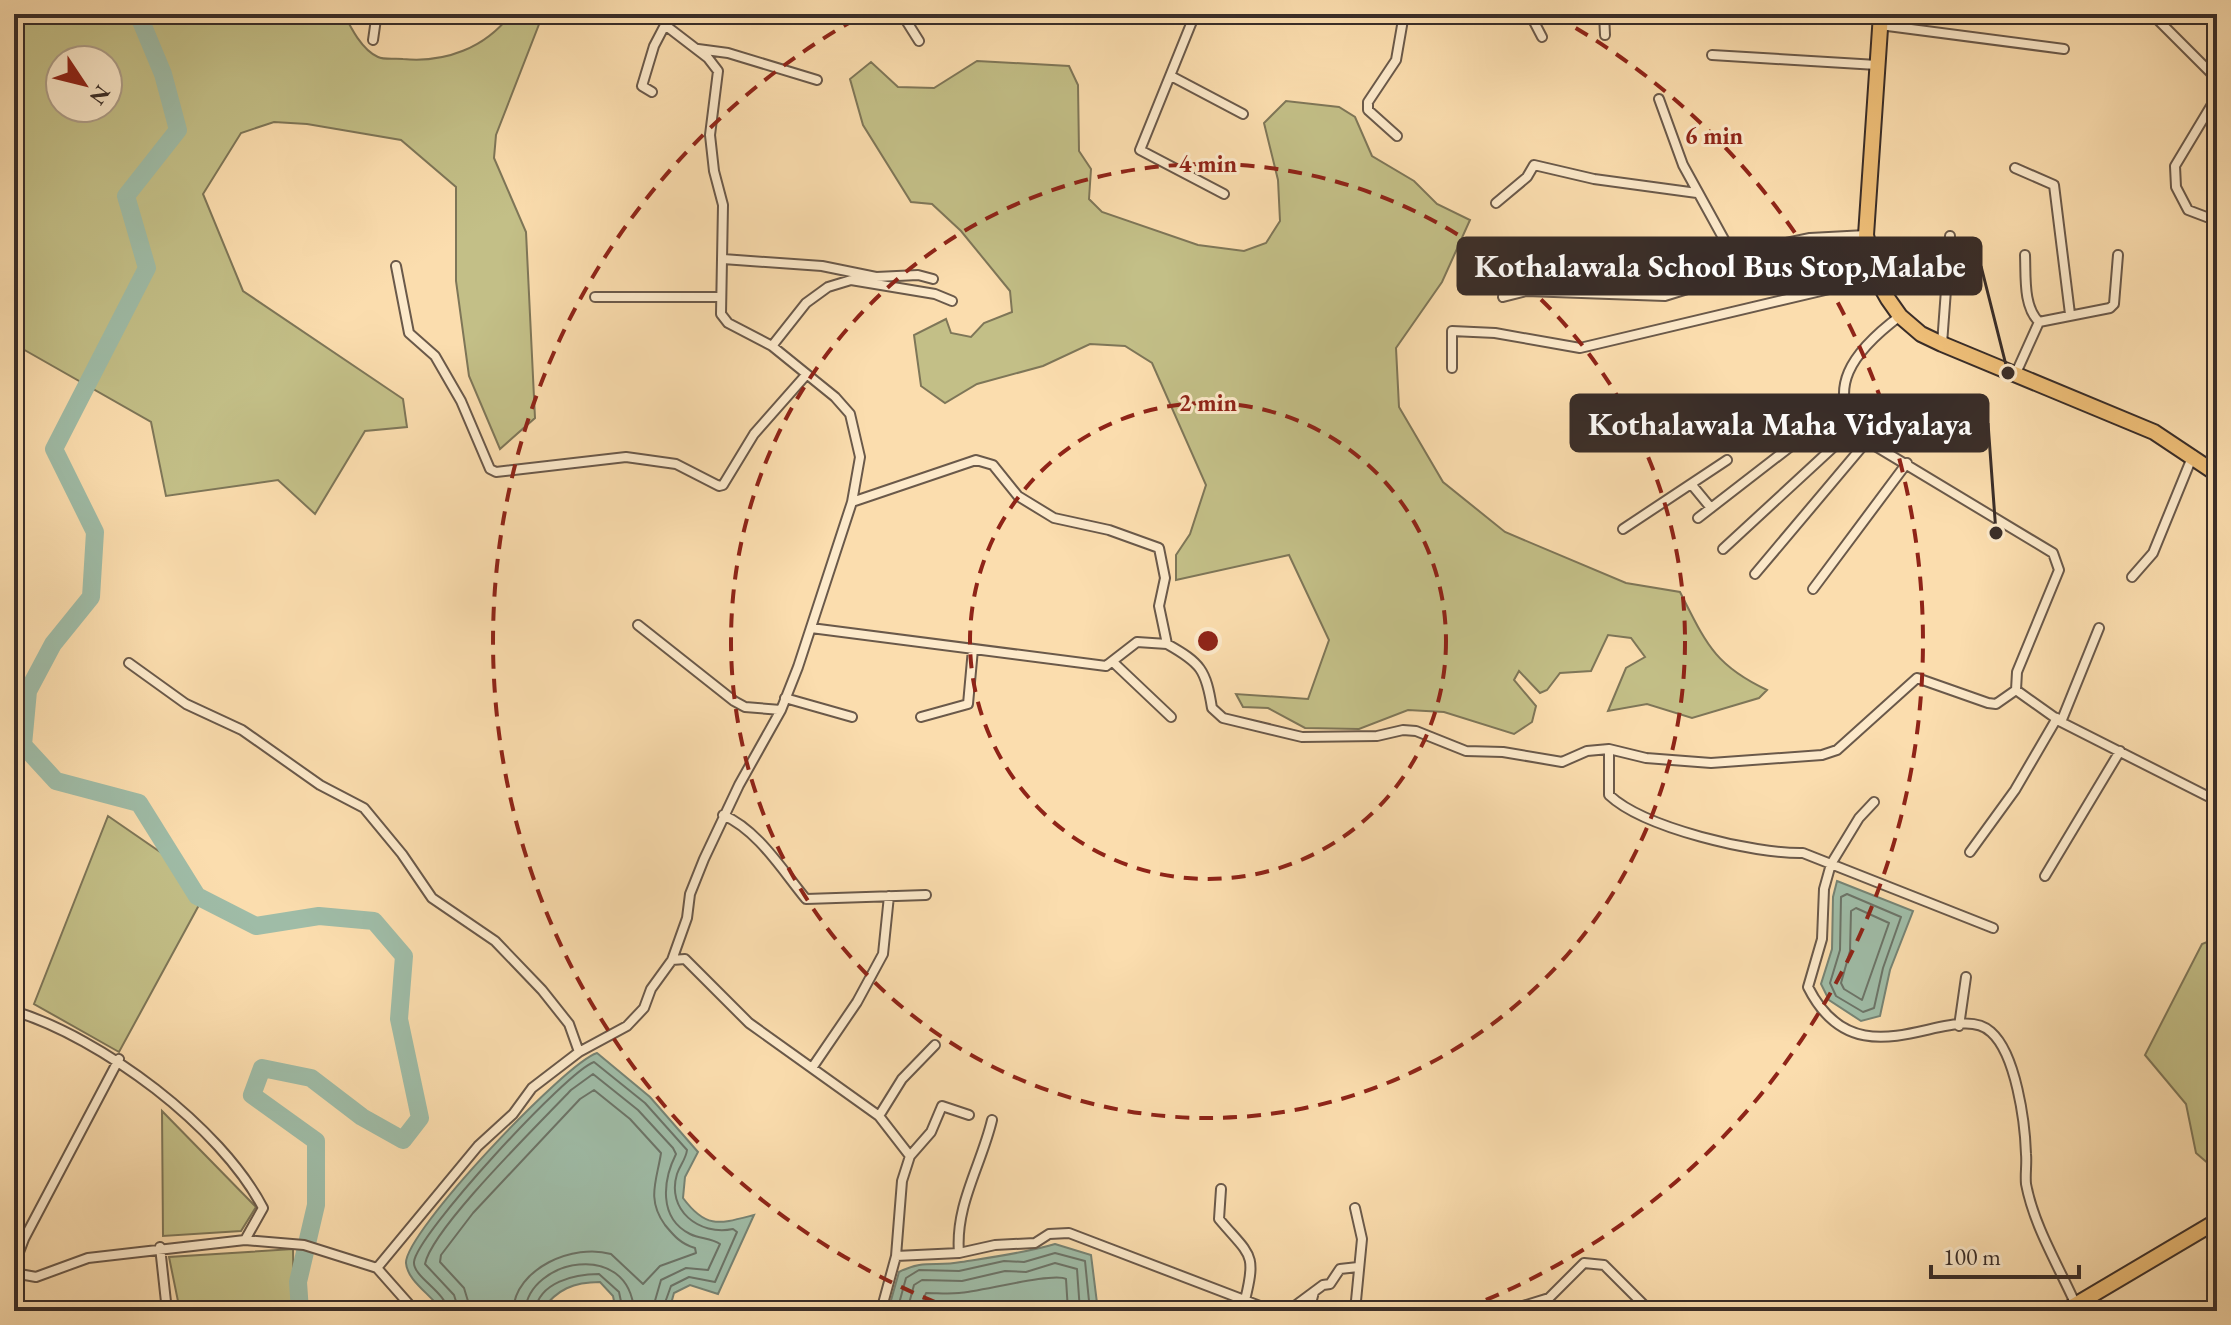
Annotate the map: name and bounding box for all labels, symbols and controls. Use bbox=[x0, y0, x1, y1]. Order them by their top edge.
north arrow bbox=[44, 44, 124, 124]
text: N bbox=[83, 80, 117, 111]
text: 6 min bbox=[1685, 120, 1744, 151]
text: 4 min bbox=[1179, 148, 1238, 179]
callout: Kothalawala School Bus Stop,Malabe bbox=[1458, 238, 1981, 294]
text: Kothalawala School Bus Stop,Malabe bbox=[1474, 245, 1966, 287]
text: 2 min bbox=[1179, 387, 1238, 418]
callout: Kothalawala Maha Vidyalaya bbox=[1571, 395, 1988, 451]
text: Kothalawala Maha Vidyalaya bbox=[1588, 403, 1973, 445]
centre of rings bbox=[1194, 627, 1222, 655]
scale bar bbox=[1931, 1229, 2079, 1279]
text: 100 m bbox=[1943, 1241, 2001, 1272]

